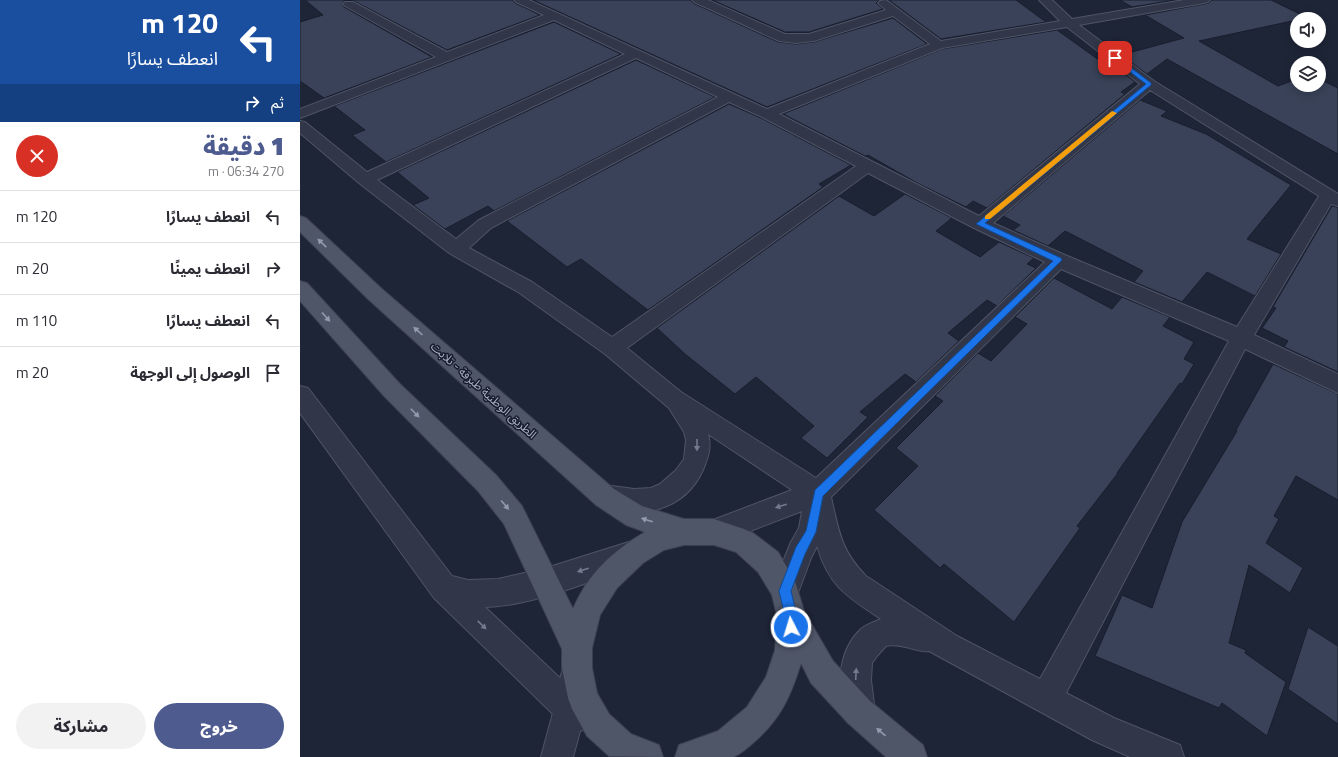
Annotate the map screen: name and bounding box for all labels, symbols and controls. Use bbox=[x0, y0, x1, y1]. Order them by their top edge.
text: 120 m bbox=[141, 1, 218, 44]
map controls bbox=[1290, 12, 1326, 92]
button: sound bbox=[1290, 12, 1326, 48]
icon: left bbox=[232, 16, 284, 68]
pin bbox=[1098, 41, 1132, 75]
text: انعطف يسارًا bbox=[127, 45, 218, 72]
icon: arrive bbox=[1104, 47, 1126, 69]
button: layers bbox=[1290, 56, 1326, 92]
text: ثم bbox=[271, 91, 284, 114]
icon: right bbox=[241, 92, 263, 114]
text: 1 دقيقة bbox=[203, 128, 284, 164]
button: close bbox=[16, 135, 58, 177]
text: 270 m · 06:34 bbox=[208, 161, 284, 181]
text: 120 m bbox=[16, 205, 57, 228]
text: انعطف يسارًا bbox=[166, 205, 250, 228]
icon: left bbox=[262, 206, 284, 228]
one-way arrow bbox=[317, 238, 327, 248]
text: 20 m bbox=[16, 257, 49, 280]
text: انعطف يمينًا bbox=[170, 257, 250, 280]
icon: right bbox=[262, 258, 284, 280]
text: 110 m bbox=[16, 309, 57, 332]
text: انعطف يسارًا bbox=[166, 309, 250, 332]
icon: left bbox=[262, 310, 284, 332]
one-way arrow bbox=[322, 312, 331, 322]
one-way arrow bbox=[412, 327, 423, 336]
street label: الطريق الوطنية طبرقة - تلابت bbox=[427, 337, 541, 443]
text: 20 m bbox=[16, 361, 49, 384]
text: الوصول إلى الوجهة bbox=[130, 361, 250, 384]
icon: arrive bbox=[262, 362, 284, 384]
one-way arrow bbox=[410, 408, 420, 417]
one-way arrow bbox=[694, 438, 700, 451]
one-way arrow bbox=[501, 500, 510, 511]
one-way arrow bbox=[775, 503, 787, 509]
one-way arrow bbox=[640, 517, 652, 523]
one-way arrow bbox=[577, 567, 589, 573]
position arrow bbox=[770, 606, 812, 648]
one-way arrow bbox=[477, 620, 487, 630]
one-way arrow bbox=[853, 667, 859, 680]
button: مشاركة bbox=[16, 703, 146, 749]
button: خروج bbox=[154, 703, 284, 749]
one-way arrow bbox=[876, 727, 886, 736]

